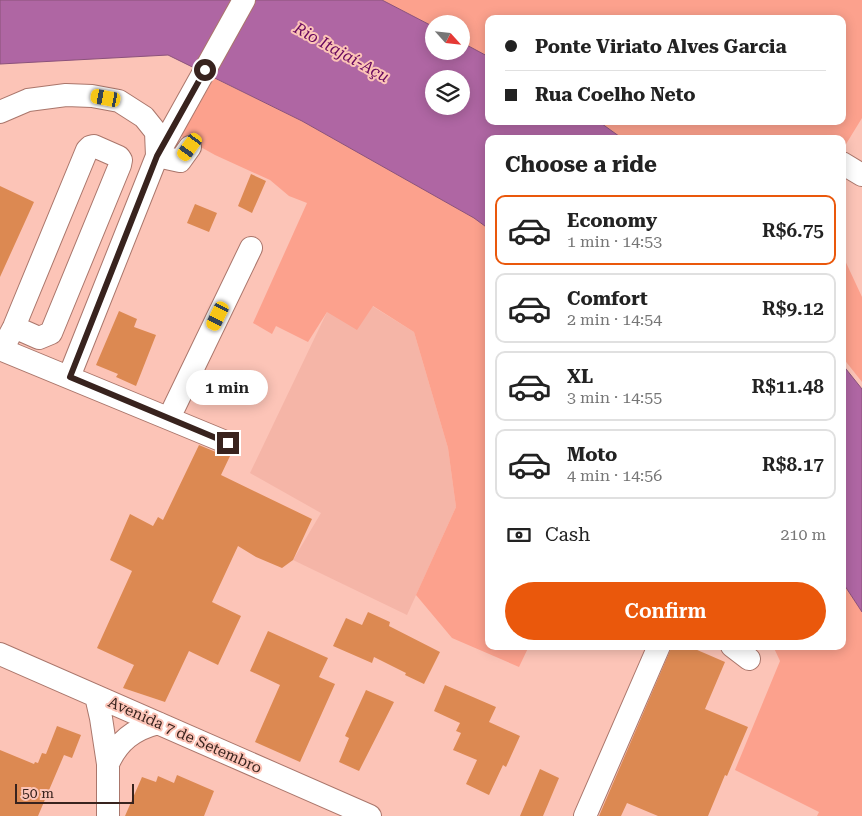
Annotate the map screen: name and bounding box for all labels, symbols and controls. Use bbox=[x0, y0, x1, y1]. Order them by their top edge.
north arrow bbox=[425, 15, 470, 60]
map controls bbox=[425, 15, 470, 115]
water label: Rio Itajaí-Açu bbox=[290, 18, 393, 86]
text: Ponte Viriato Alves Garcia bbox=[535, 35, 787, 58]
route start bbox=[194, 59, 216, 81]
button: layers bbox=[425, 70, 470, 115]
text: Rua Coelho Neto bbox=[535, 83, 695, 106]
car bbox=[89, 88, 122, 108]
car bbox=[175, 130, 204, 164]
text: Choose a ride bbox=[505, 152, 657, 177]
icon: car bbox=[507, 208, 552, 253]
text: Economy bbox=[567, 209, 657, 232]
text: R$6.75 bbox=[762, 219, 824, 242]
text: 1 min · 14:53 bbox=[567, 232, 662, 251]
icon: car bbox=[507, 286, 552, 331]
text: Comfort bbox=[567, 287, 648, 310]
text: R$9.12 bbox=[762, 297, 824, 320]
car bbox=[204, 299, 231, 333]
text: 2 min · 14:54 bbox=[567, 310, 662, 329]
icon: car bbox=[507, 364, 552, 409]
text: XL bbox=[567, 365, 593, 388]
callout: 1 min bbox=[187, 370, 269, 406]
text: R$11.48 bbox=[751, 375, 824, 398]
text: 1 min bbox=[205, 378, 249, 397]
text: 3 min · 14:55 bbox=[567, 388, 662, 407]
route end bbox=[217, 432, 239, 454]
icon: car bbox=[507, 442, 552, 487]
text: Moto bbox=[567, 443, 617, 466]
text: R$8.17 bbox=[762, 453, 824, 476]
text: 4 min · 14:56 bbox=[567, 466, 662, 485]
icon: cash bbox=[505, 521, 533, 549]
text: Cash bbox=[545, 523, 590, 546]
text: 210 m bbox=[780, 525, 826, 544]
button: Confirm bbox=[505, 582, 826, 640]
street label: Avenida 7 de Setembro bbox=[105, 693, 265, 777]
scale bar bbox=[15, 781, 134, 804]
text: 50 m bbox=[22, 785, 54, 801]

